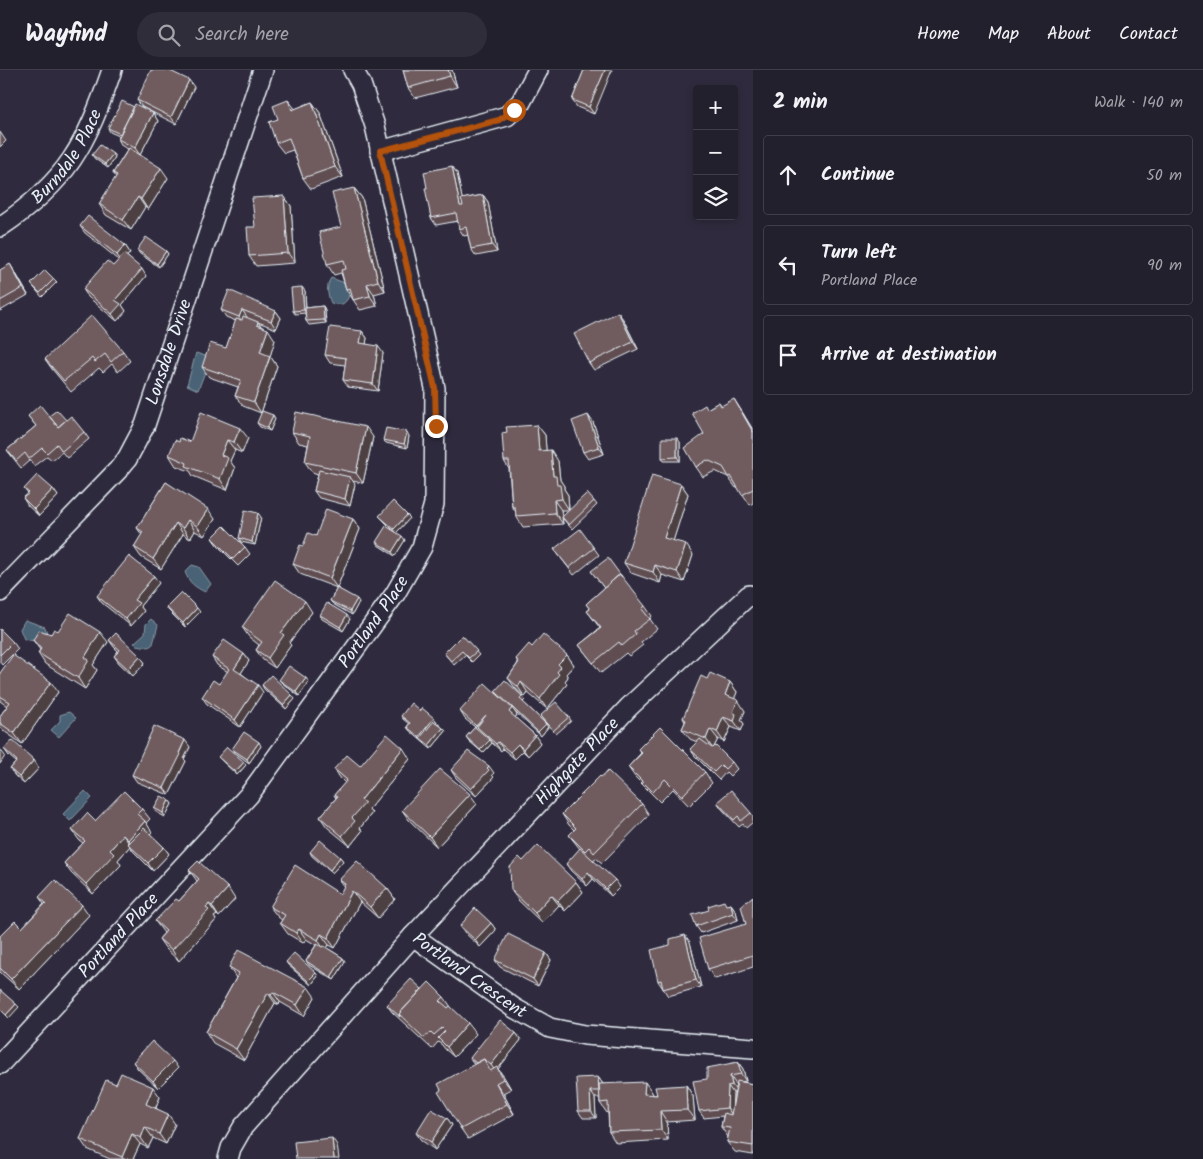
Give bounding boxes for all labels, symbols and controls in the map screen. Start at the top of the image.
search box [137,12,487,57]
text: Wayfind [25,15,107,54]
text: Search here [195,20,289,50]
text: Home [917,20,960,49]
text: Map [988,20,1019,49]
text: About [1047,20,1091,49]
text: Contact [1119,20,1178,49]
icon: search [155,21,183,49]
map controls [693,85,738,220]
button: + [693,85,738,130]
text: 2 min [773,86,828,119]
text: Walk · 140 m [1094,90,1183,115]
route start [503,99,526,122]
street label: Burndale Place [25,105,110,212]
button: − [693,130,738,175]
text: Continue [821,160,894,190]
icon: ahead [774,161,802,189]
text: 50 m [1146,163,1182,188]
button: layers [693,175,738,220]
text: Turn left [821,238,896,268]
icon: left [774,251,802,279]
text: 90 m [1147,253,1182,278]
text: Portland Place [821,268,917,293]
street label: Lonsdale Drive [138,296,200,409]
text: Arrive at destination [821,340,997,370]
icon: arrive [774,341,802,369]
route end [425,415,448,438]
street label: Portland Place [331,570,417,675]
street label: Highgate Place [528,711,627,813]
street label: Portland Place [71,886,166,985]
street label: Portland Crescent [406,925,533,1027]

